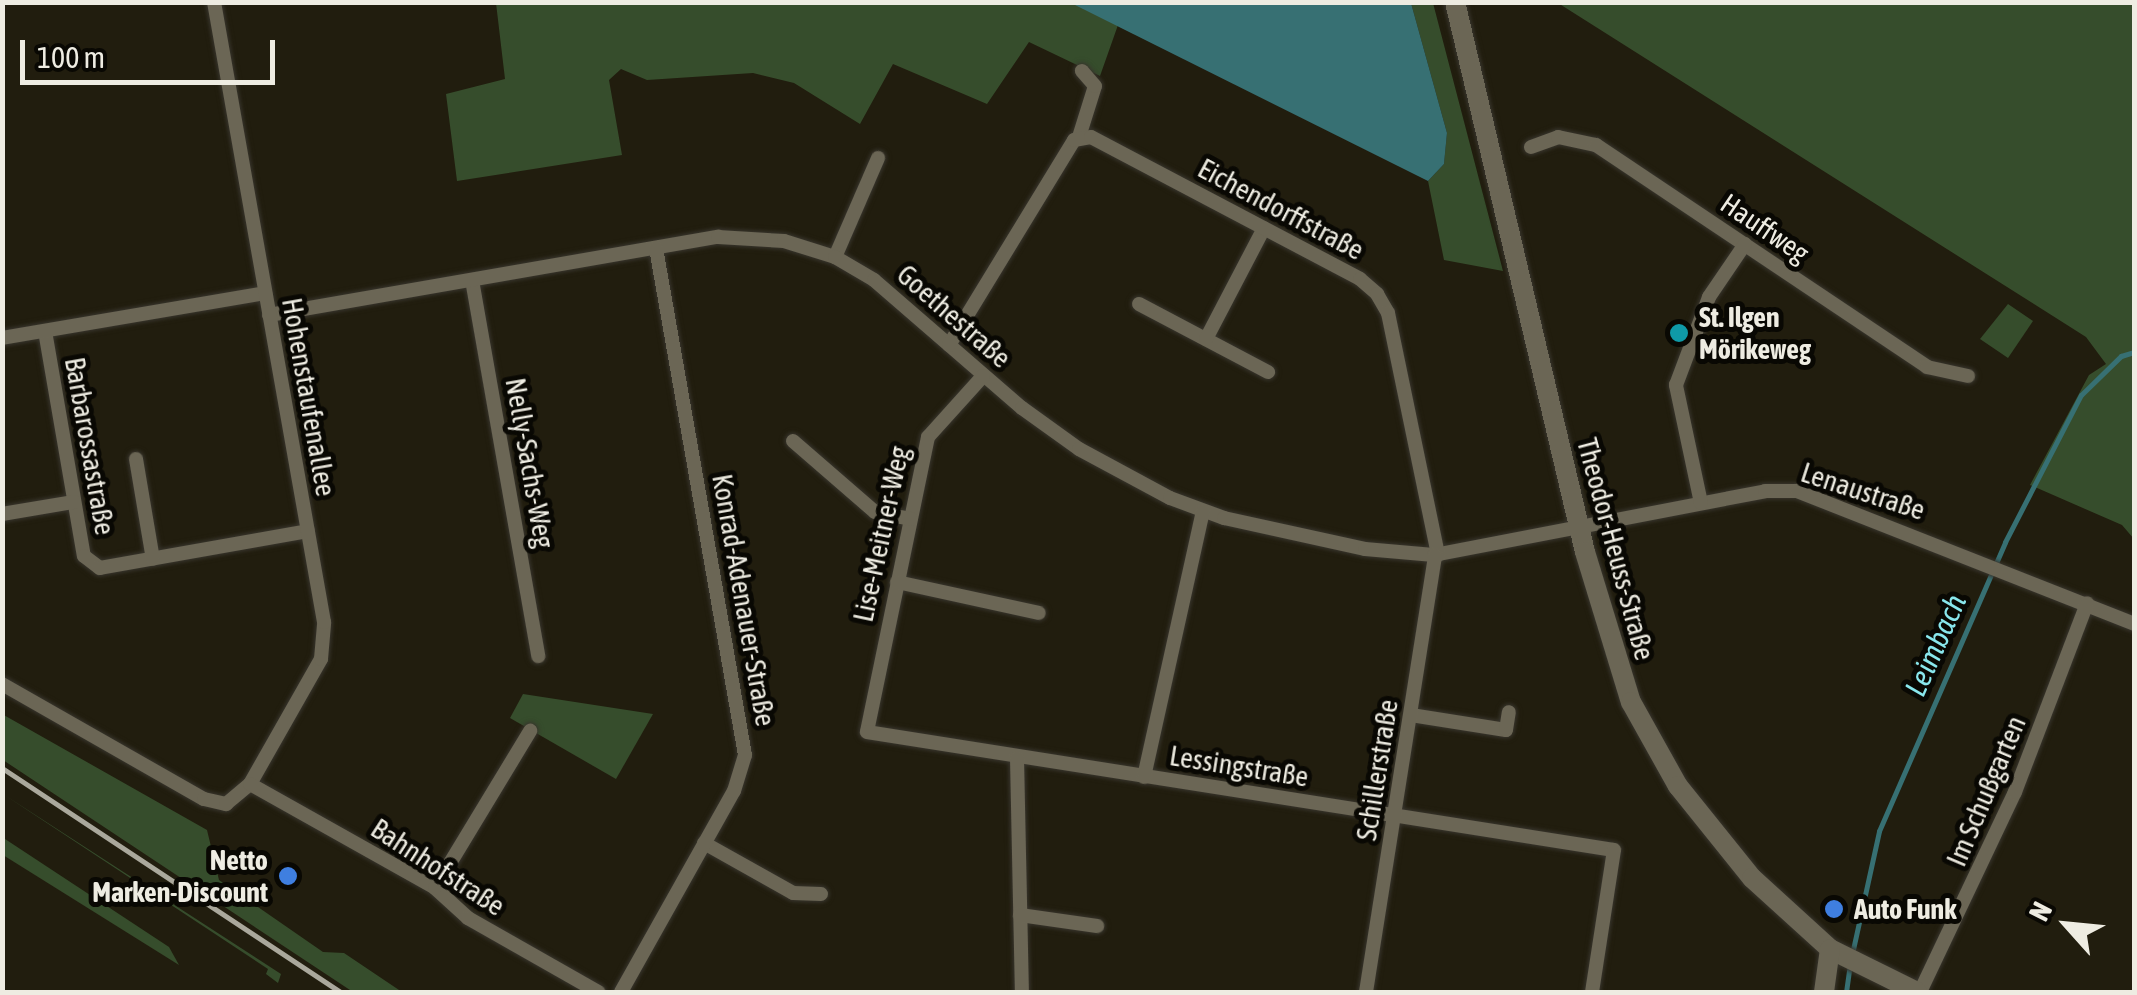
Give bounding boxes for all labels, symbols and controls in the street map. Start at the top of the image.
scale bar [25,20,280,82]
text: 100 m [37,40,105,74]
street label: Eichendorffstraße [1192,151,1370,267]
street label: Hauffweg [1714,186,1816,270]
street label: Goethestraße [890,258,1018,374]
street label: Hohenstaufenallee [275,295,343,499]
place label: St. Ilgen Mörikeweg [1699,300,1811,366]
marker: St. Ilgen Mörikeweg [1668,322,1690,344]
street label: Barbarossastraße [58,355,122,537]
street label: Nelly-Sachs-Weg [499,375,561,551]
street label: Theodor-Heuss-Straße [1570,434,1662,664]
street label: Lise-Meitner-Weg [846,443,916,625]
street label: Lenaustraße [1797,455,1929,527]
street label: Konrad-Adenauer-Straße [705,471,783,729]
water label: Leimbach [1897,589,1973,701]
street label: Schillerstraße [1349,697,1405,843]
street label: Im Schußgarten [1939,711,2033,871]
street label: Lessingstraße [1167,738,1311,794]
street label: Bahnhofstraße [365,811,511,923]
place label: Netto Marken-Discount [92,843,268,909]
marker: Netto Marken-Discount [277,865,299,887]
north arrow [2017,875,2117,975]
place label: Auto Funk [1854,892,1956,926]
text: N [2022,897,2058,926]
marker: Auto Funk [1823,898,1845,920]

